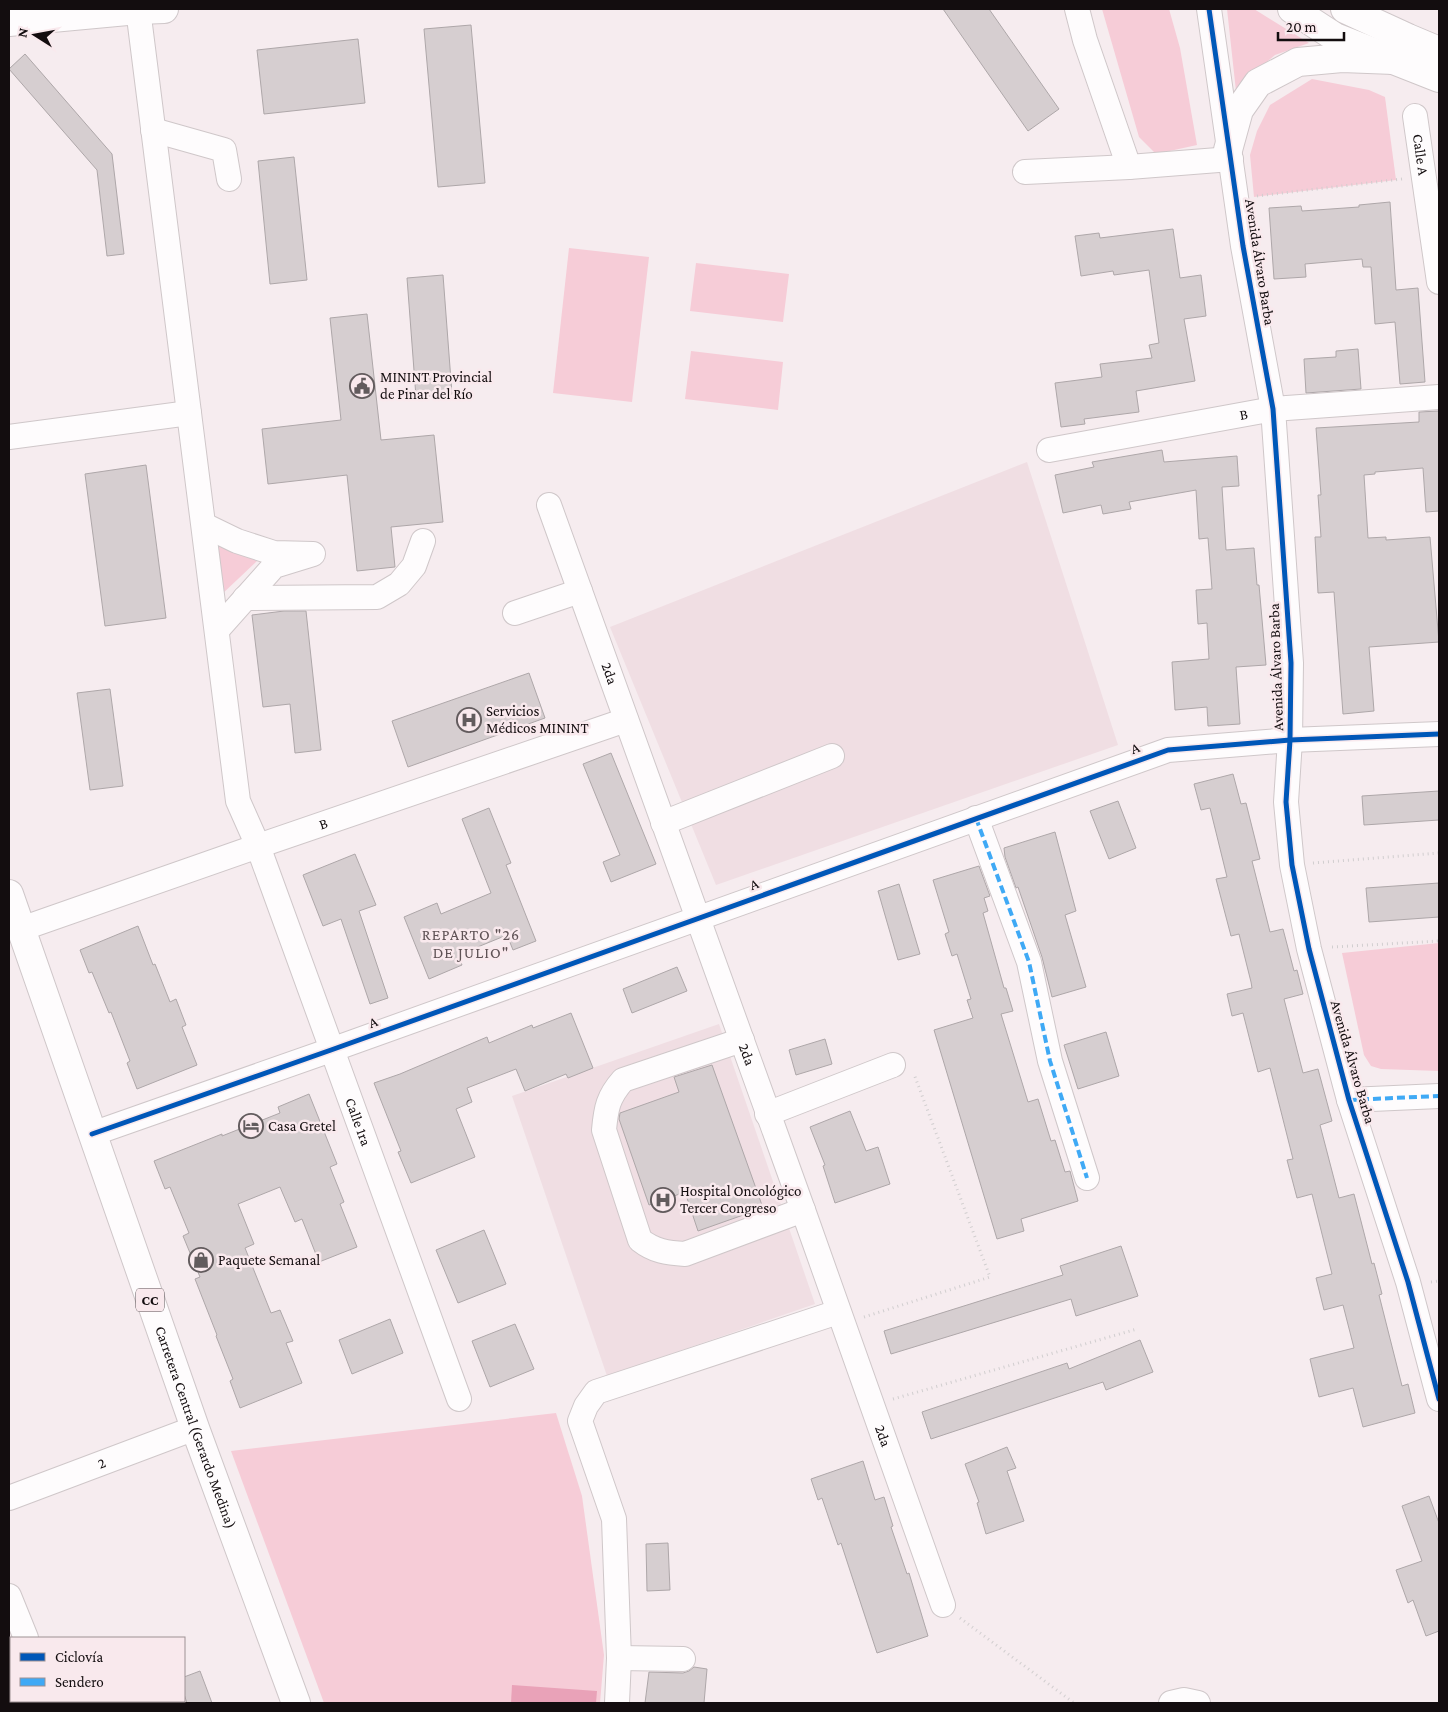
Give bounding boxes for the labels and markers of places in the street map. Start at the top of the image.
place label: MININT Provincial de Pinar del Río [380,369,492,402]
public building icon: MININT Provincial de Pinar del Río [349,373,375,399]
place label: Servicios Médicos MININT [486,703,589,736]
hospital icon: Servicios Médicos MININT [456,707,482,733]
hotel icon: Casa Gretel [238,1113,264,1139]
place label: Casa Gretel [268,1118,336,1134]
place label: Hospital Oncológico Tercer Congreso [680,1183,801,1217]
hospital icon: Hospital Oncológico Tercer Congreso [650,1187,676,1213]
shop icon: Paquete Semanal [188,1247,214,1273]
place label: Paquete Semanal [218,1252,320,1269]

